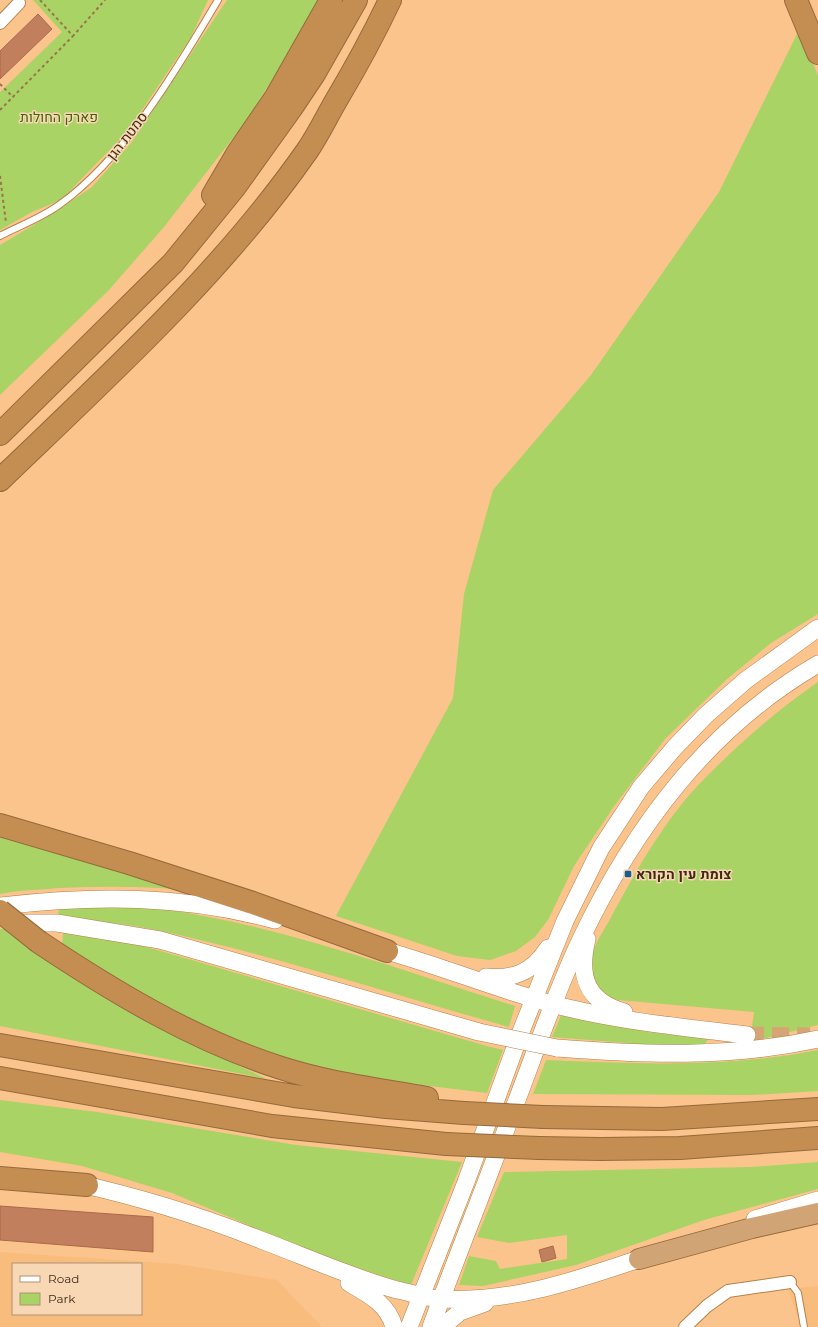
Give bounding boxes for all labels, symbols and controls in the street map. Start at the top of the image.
park label: פארק החולות [20,108,98,126]
street label: סמטת הגן [103,108,151,164]
place label: צומת עין הקורא [636,865,731,883]
marker: צומת עין הקורא [623,869,633,879]
legend [12,1263,142,1315]
text: Road [48,1271,79,1286]
text: Park [48,1291,76,1306]

